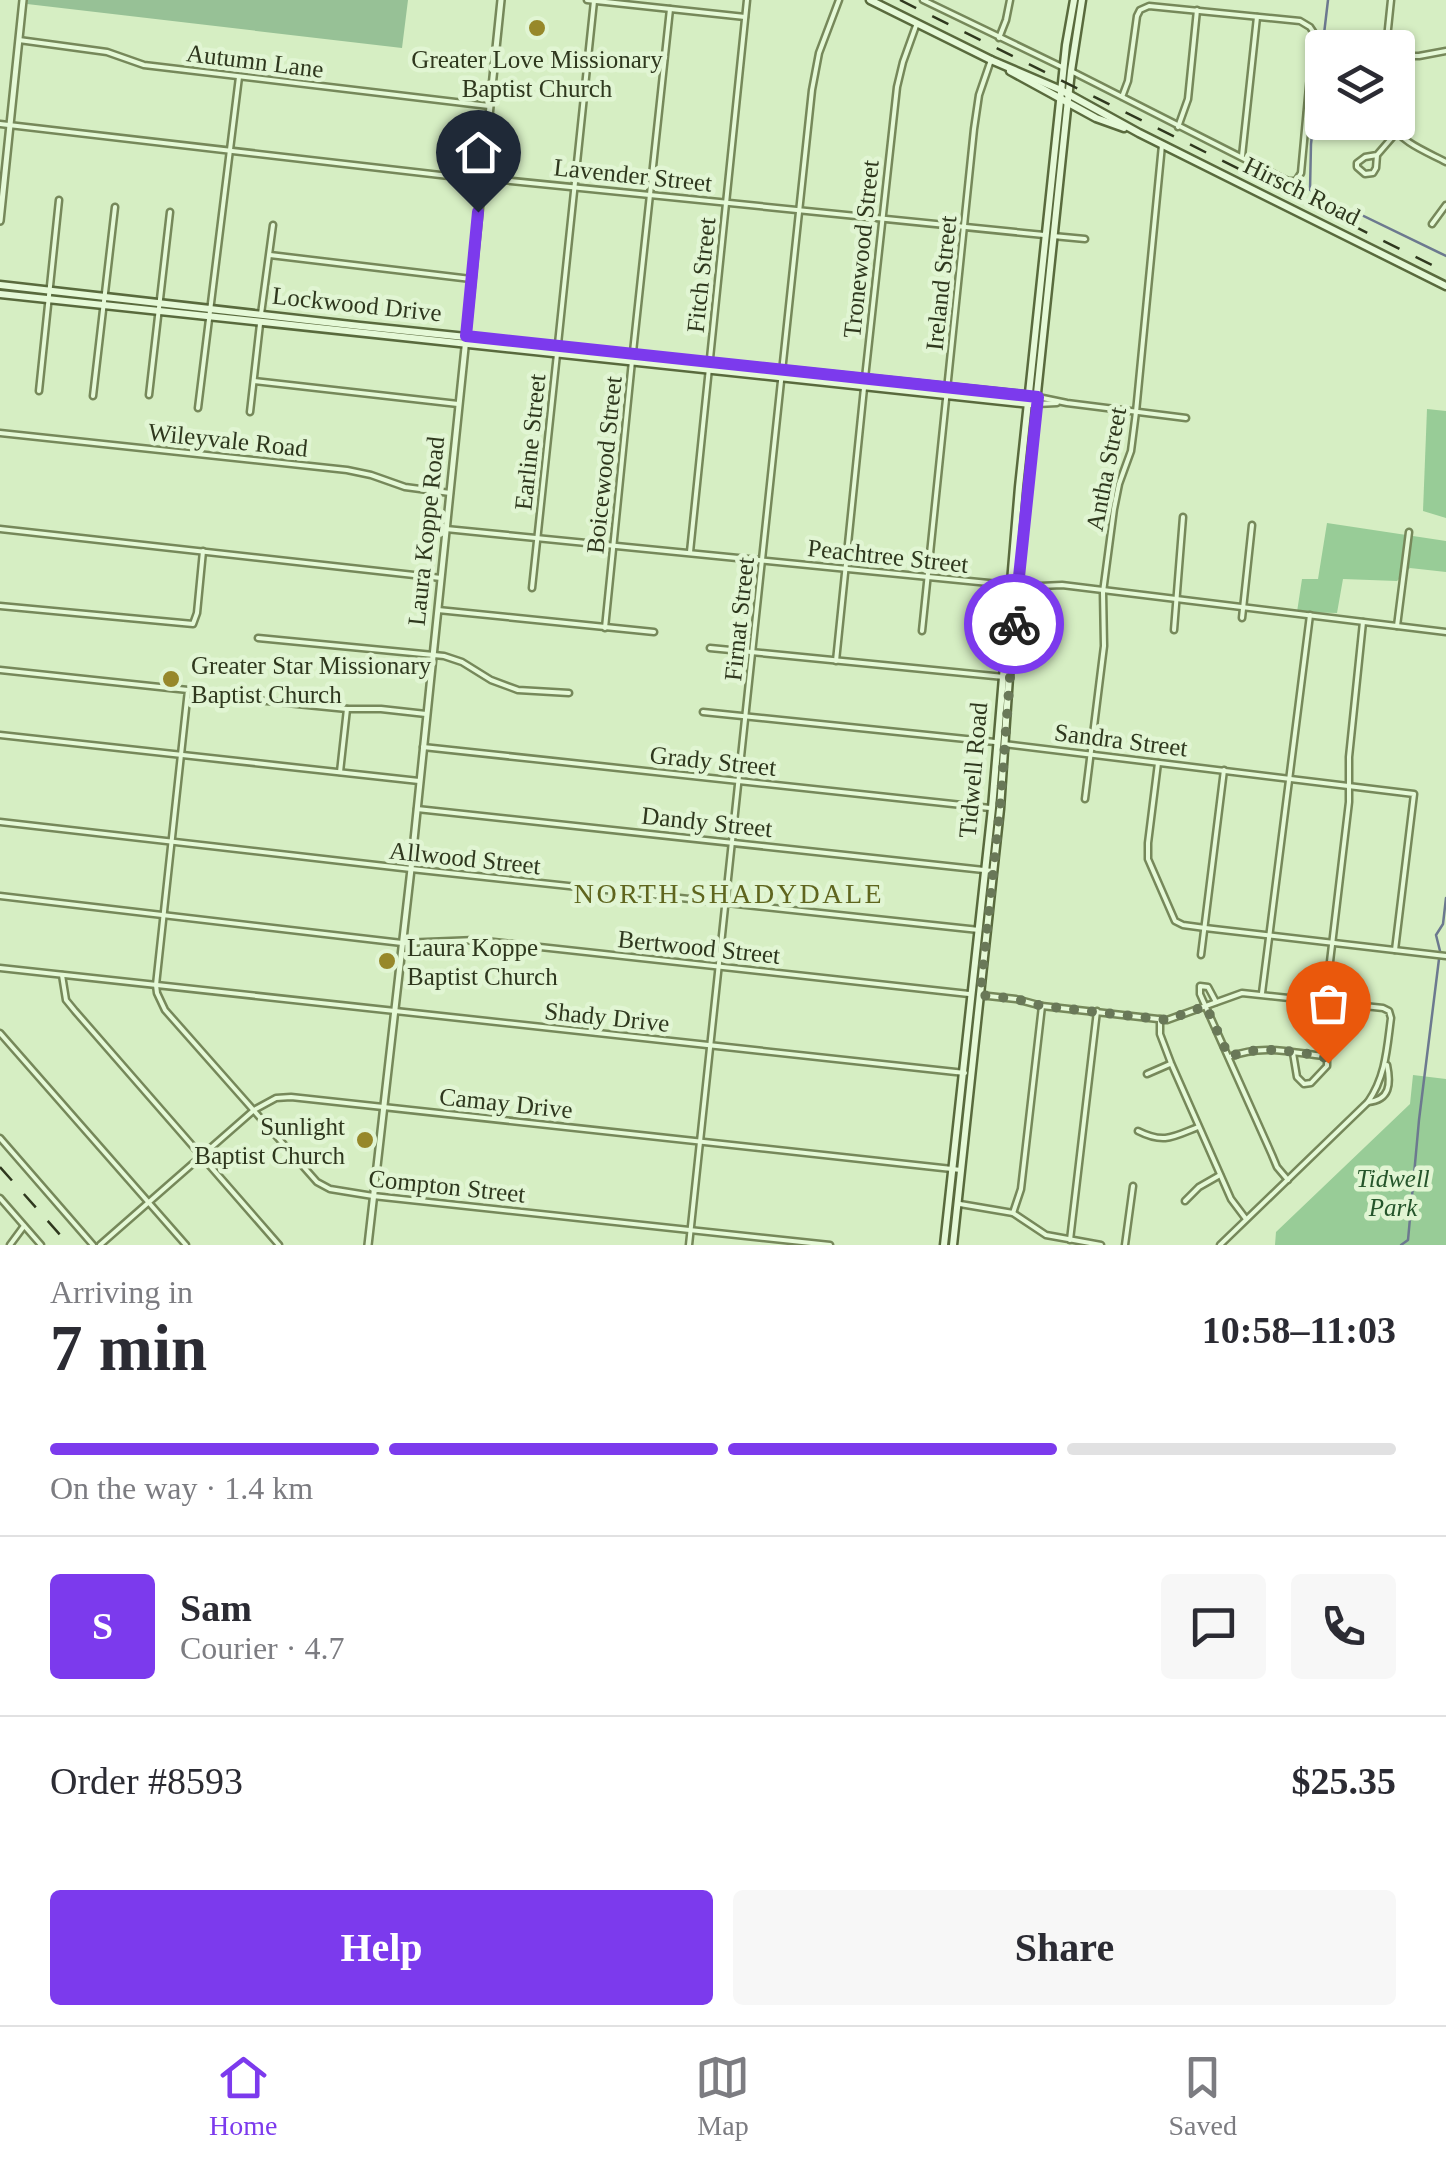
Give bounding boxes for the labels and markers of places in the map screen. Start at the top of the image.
marker: Greater Love Missionary Baptist Church [526,17,548,39]
place label: Greater Love Missionary Baptist Church [411,46,663,102]
pin [436,110,521,213]
place label: Greater Star Missionary Baptist Church [191,652,432,708]
marker: Greater Star Missionary Baptist Church [160,668,182,690]
place label: Laura Koppe Baptist Church [407,934,558,990]
marker: Laura Koppe Baptist Church [376,950,398,972]
pin [1286,961,1371,1064]
place label: Sunlight Baptist Church [194,1113,345,1169]
marker: Sunlight Baptist Church [354,1129,376,1151]

